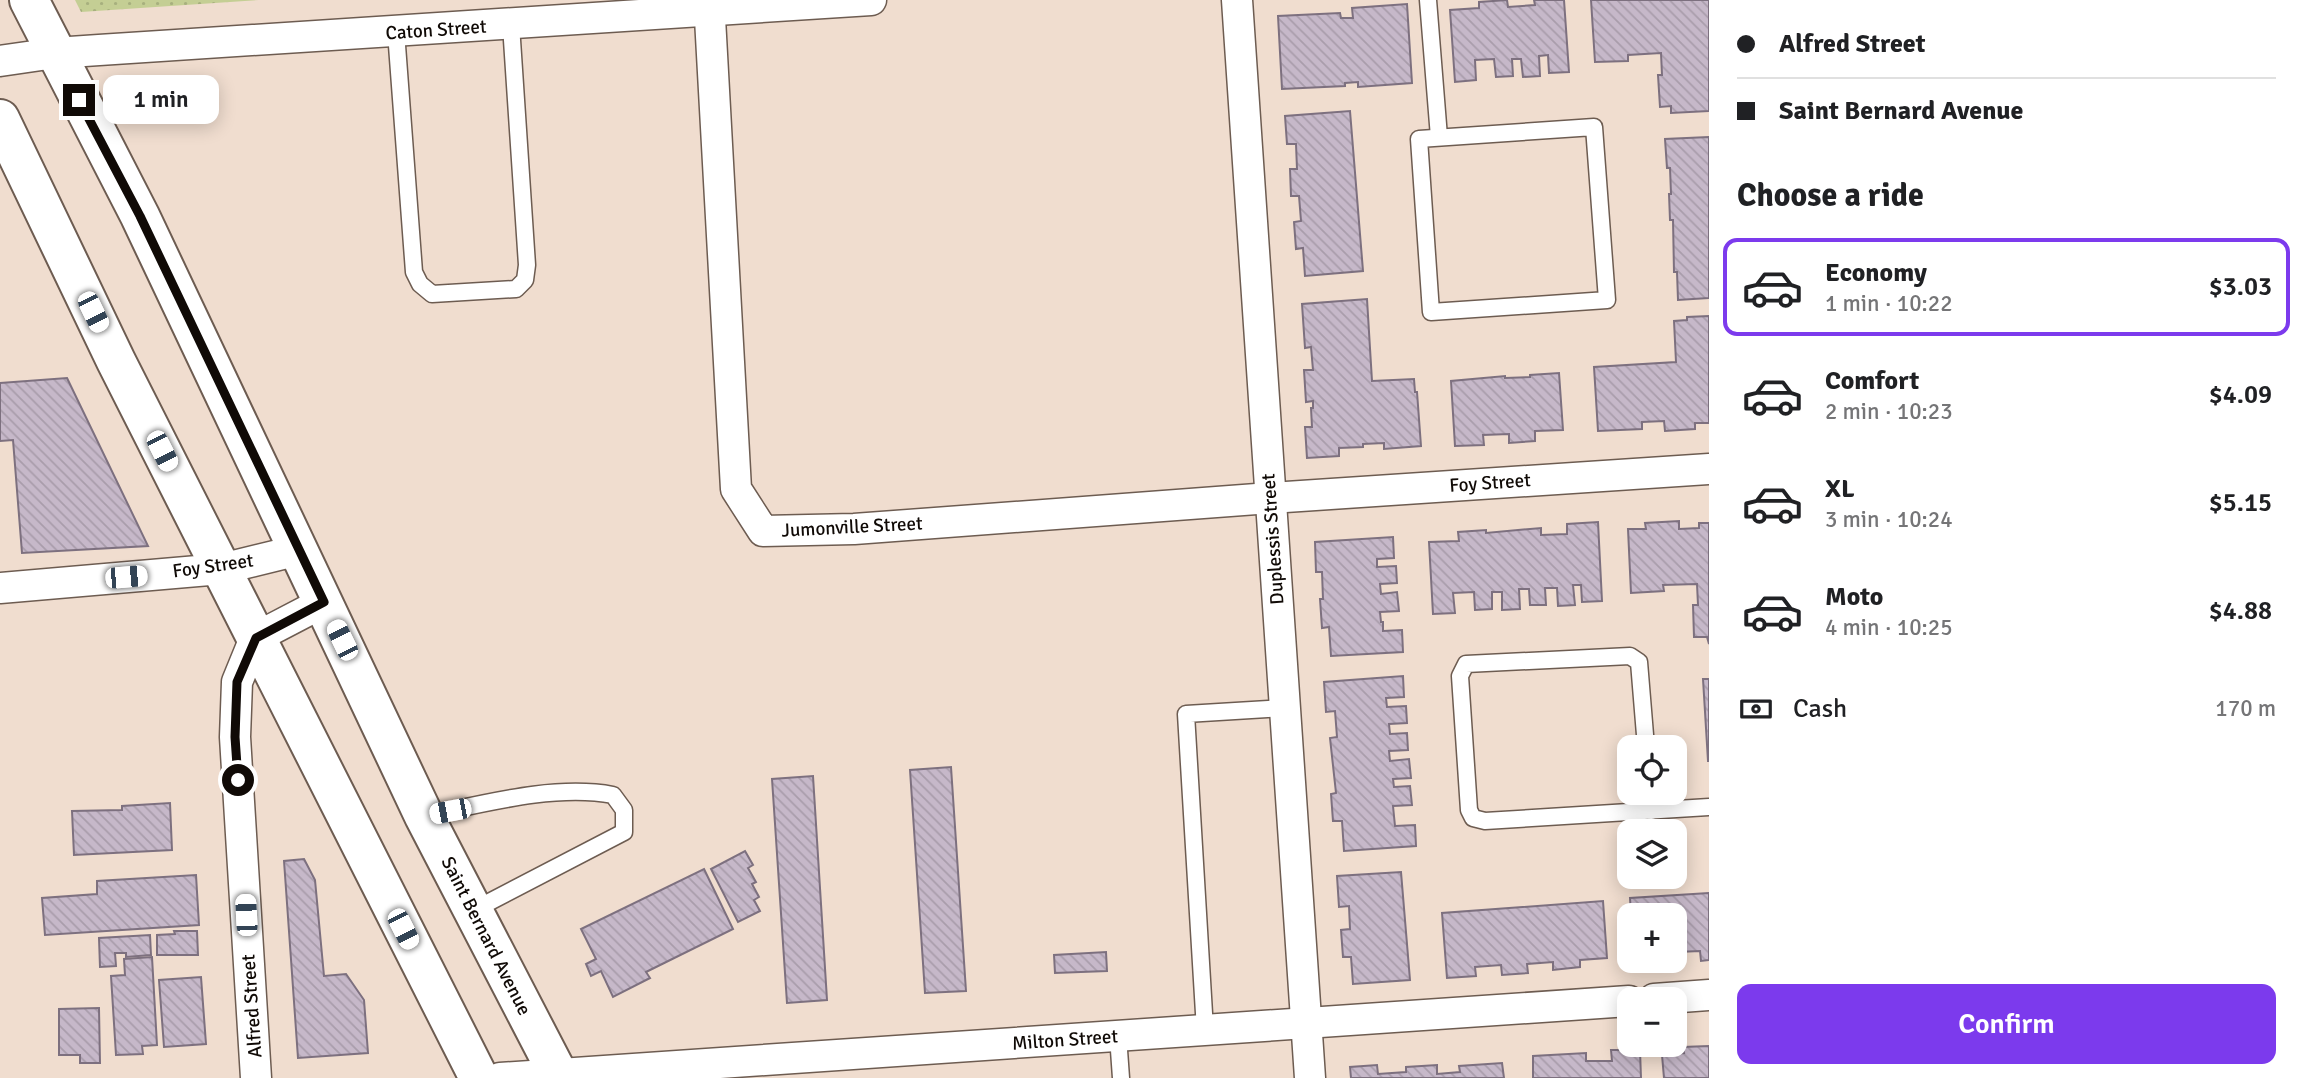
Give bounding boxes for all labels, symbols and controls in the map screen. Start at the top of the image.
street label: Caton Street [385,14,488,46]
text: Alfred Street [1779,28,1925,60]
callout: 1 min [104,76,219,124]
route end [63,84,95,116]
text: 1 min [133,85,189,114]
text: Saint Bernard Avenue [1779,95,2023,127]
text: Choose a ride [1737,176,1924,215]
icon: car [1741,256,1804,319]
text: Economy [1825,257,1927,289]
text: $3.03 [2209,271,2272,303]
car [75,289,112,335]
text: 1 min · 10:22 [1825,289,1953,318]
icon: car [1741,364,1804,427]
text: Comfort [1825,365,1919,397]
text: $4.09 [2209,379,2272,411]
text: 2 min · 10:23 [1825,397,1953,426]
car [144,428,181,474]
street label: Foy Street [1448,468,1532,498]
street label: Duplessis Street [1256,472,1290,605]
icon: car [1741,472,1804,535]
text: XL [1825,473,1855,505]
text: $5.15 [2209,487,2272,519]
text: 3 min · 10:24 [1825,505,1953,534]
street label: Jumonville Street [781,511,924,543]
street label: Foy Street [171,548,255,584]
car [105,565,148,589]
icon: car [1741,580,1804,643]
text: Moto [1825,581,1883,613]
text: $4.88 [2209,595,2272,627]
text: 4 min · 10:25 [1825,613,1953,642]
car [324,617,361,663]
icon: cash [1737,690,1775,728]
text: Cash [1793,693,1847,725]
text: 170 m [2215,694,2276,723]
map controls [1617,735,1687,1057]
button: locate [1617,735,1687,805]
route start [222,764,254,796]
car [428,797,473,825]
button: layers [1617,819,1687,889]
street label: Saint Bernard Avenue [436,853,536,1019]
car [235,893,258,937]
button: + [1617,903,1687,973]
car [385,906,422,952]
street label: Alfred Street [236,953,268,1058]
button: Confirm [1737,984,2276,1064]
button: − [1617,987,1687,1057]
street label: Milton Street [1011,1024,1119,1056]

